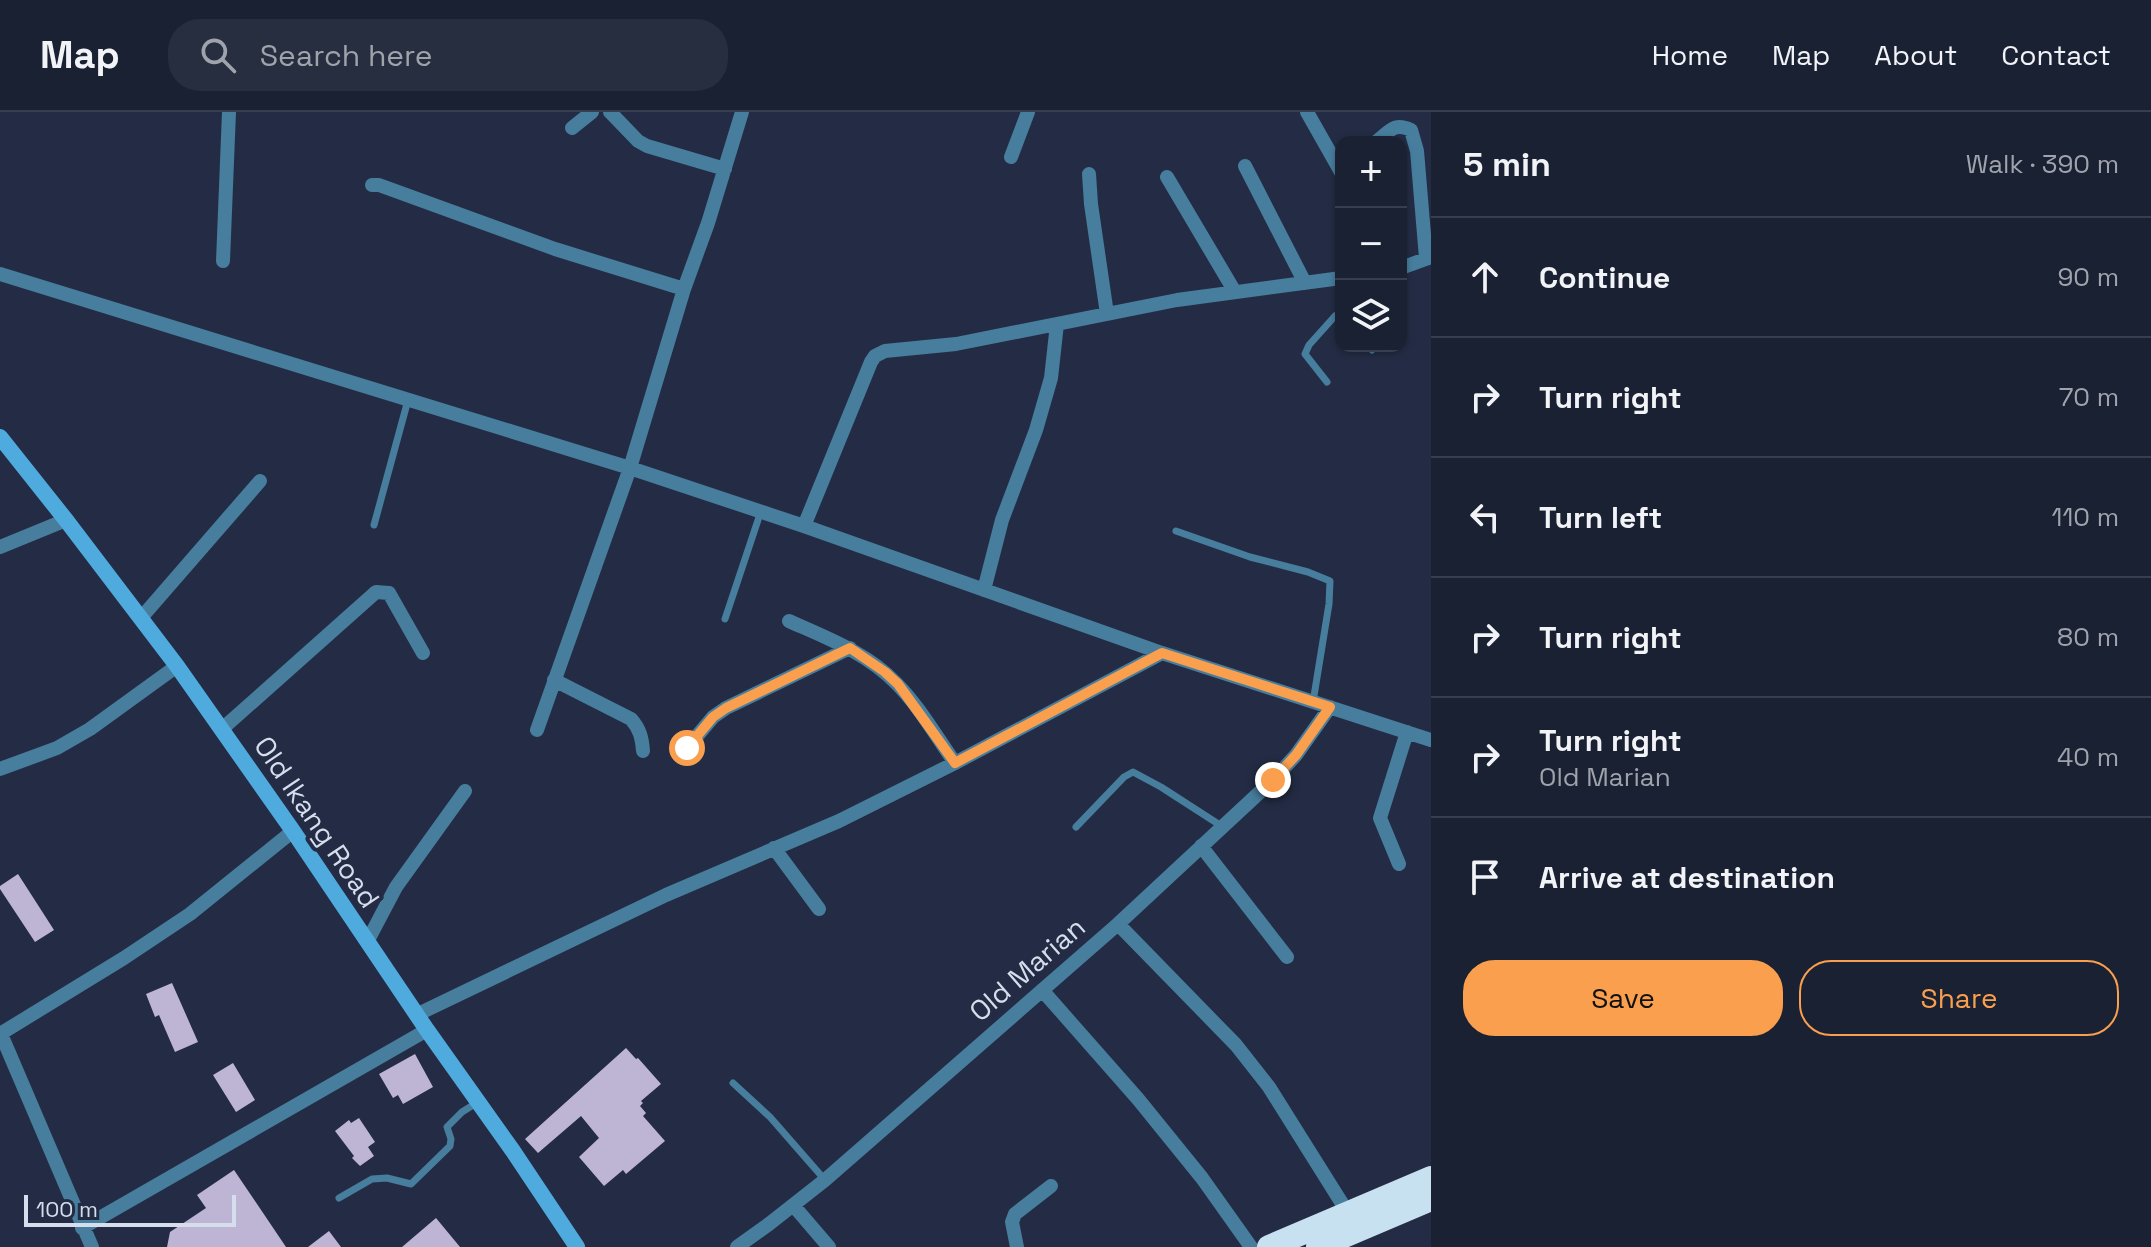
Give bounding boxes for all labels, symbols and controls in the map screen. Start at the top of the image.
search box [168,19,728,91]
text: Map [40,31,120,79]
icon: search [196,33,240,77]
text: Search here [260,36,433,75]
text: Home [1652,37,1728,73]
text: Map [1772,37,1830,73]
text: About [1874,37,1957,73]
text: Contact [2001,37,2111,73]
map controls [1335,136,1407,352]
button: + [1335,136,1407,208]
text: 5 min [1463,143,1551,186]
text: Walk · 390 m [1966,147,2119,181]
button: − [1335,208,1407,280]
icon: ahead [1463,255,1507,299]
text: Continue [1539,258,1670,297]
text: 90 m [2057,260,2119,294]
button: layers [1335,280,1407,352]
icon: right [1463,375,1507,419]
text: Turn right [1539,378,1682,417]
text: 70 m [2059,380,2119,414]
icon: left [1463,495,1507,539]
text: Turn left [1539,498,1662,537]
text: 110 m [2052,500,2119,534]
icon: right [1463,615,1507,659]
text: Turn right [1539,618,1682,657]
text: 80 m [2057,620,2119,654]
text: Turn right [1539,721,1682,760]
street label: Old Ikang Road [246,729,388,915]
route start [669,730,705,766]
icon: right [1463,735,1507,779]
text: 40 m [2057,740,2119,774]
text: Old Marian [1539,760,1671,794]
route end [1255,762,1291,798]
icon: arrive [1463,855,1507,899]
text: Arrive at destination [1539,858,1835,897]
street label: Old Marian [962,909,1092,1029]
button: Save [1463,960,1783,1036]
button: Share [1799,960,2119,1036]
scale bar [24,1191,236,1227]
text: 100 m [36,1195,98,1223]

